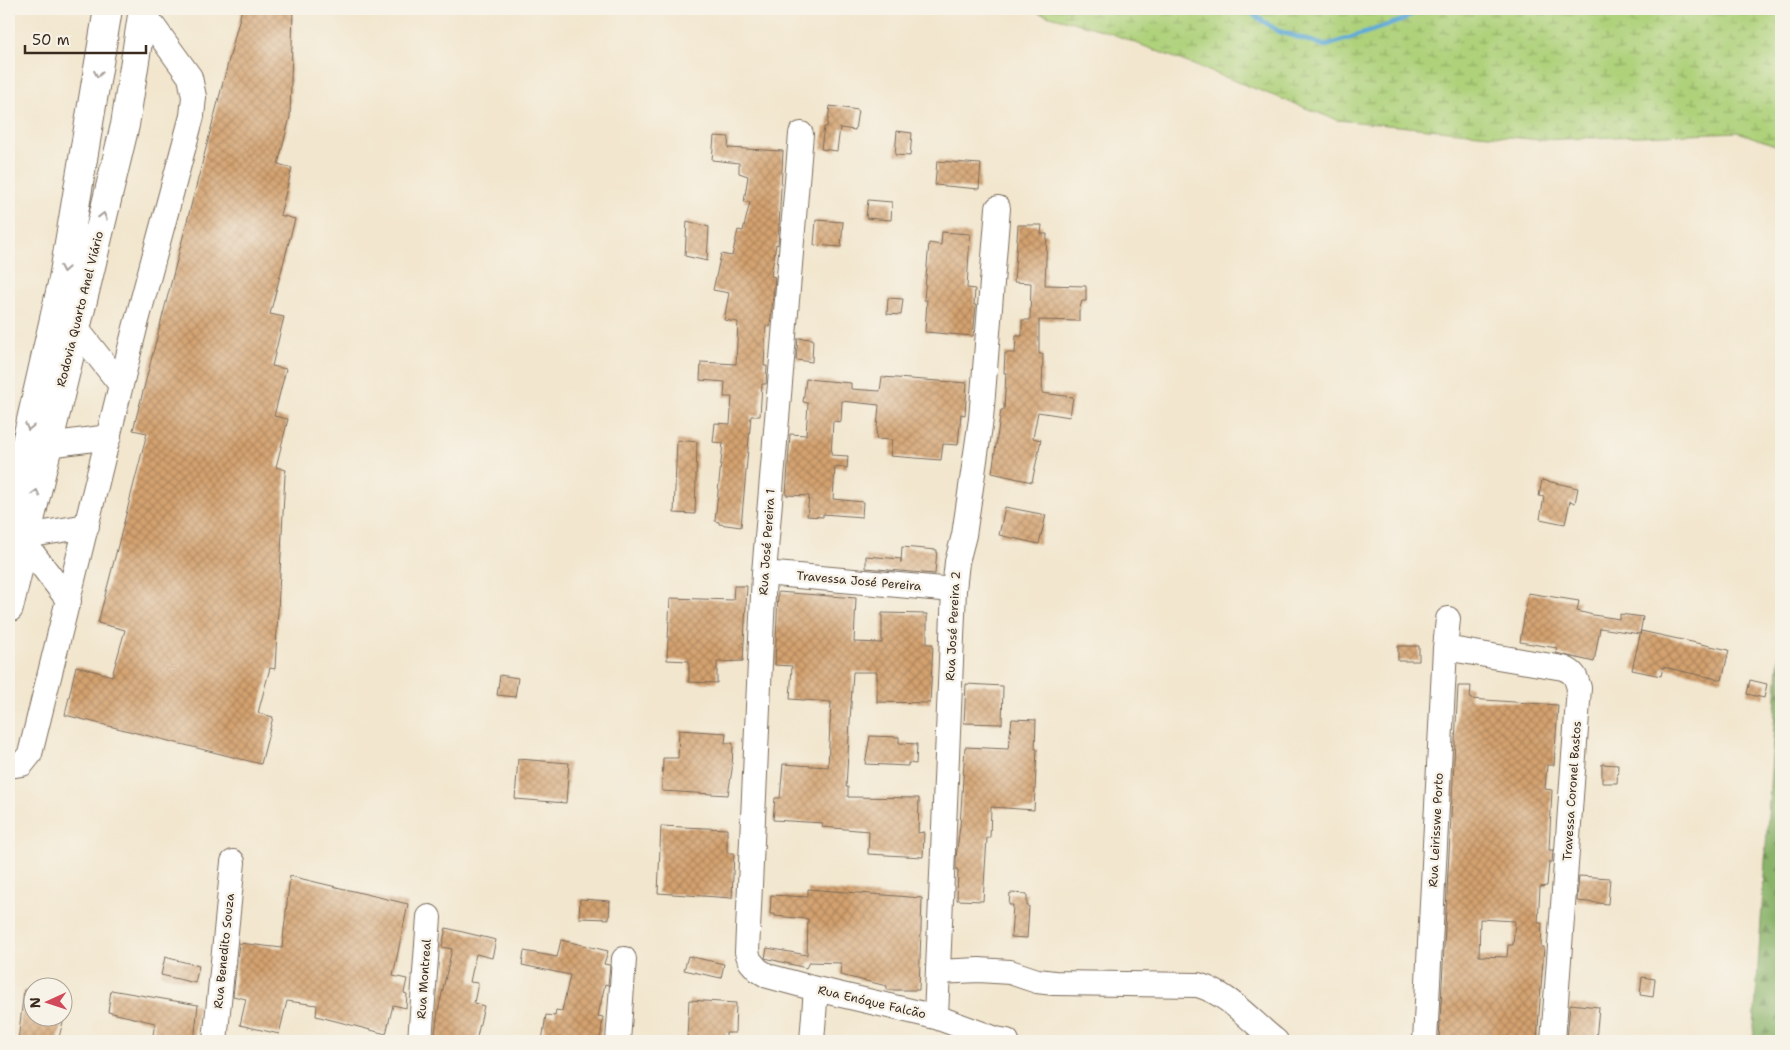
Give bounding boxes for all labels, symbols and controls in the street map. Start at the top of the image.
scale bar [25,22,146,54]
text: 50 m [32,30,70,50]
one-way arrow [93,71,104,79]
one-way arrow [97,211,108,220]
street label: Rodovia Quarto Anel Viário [53,229,107,389]
one-way arrow [60,264,70,273]
one-way arrow [24,423,35,432]
one-way arrow [30,488,41,497]
street label: Rua José Pereira 1 [755,488,779,596]
street label: Travessa José Pereira [796,568,923,594]
street label: Rua José Pereira 2 [942,571,964,681]
street label: Travessa Coronel Bastos [1559,720,1585,862]
street label: Rua Leirisswe Porto [1425,772,1447,888]
street label: Rua Benedito Souza [210,892,238,1009]
street label: Rua Montreal [413,938,435,1020]
north arrow [22,978,72,1028]
street label: Rua Enóque Falcão [816,982,928,1022]
text: N [26,997,44,1009]

